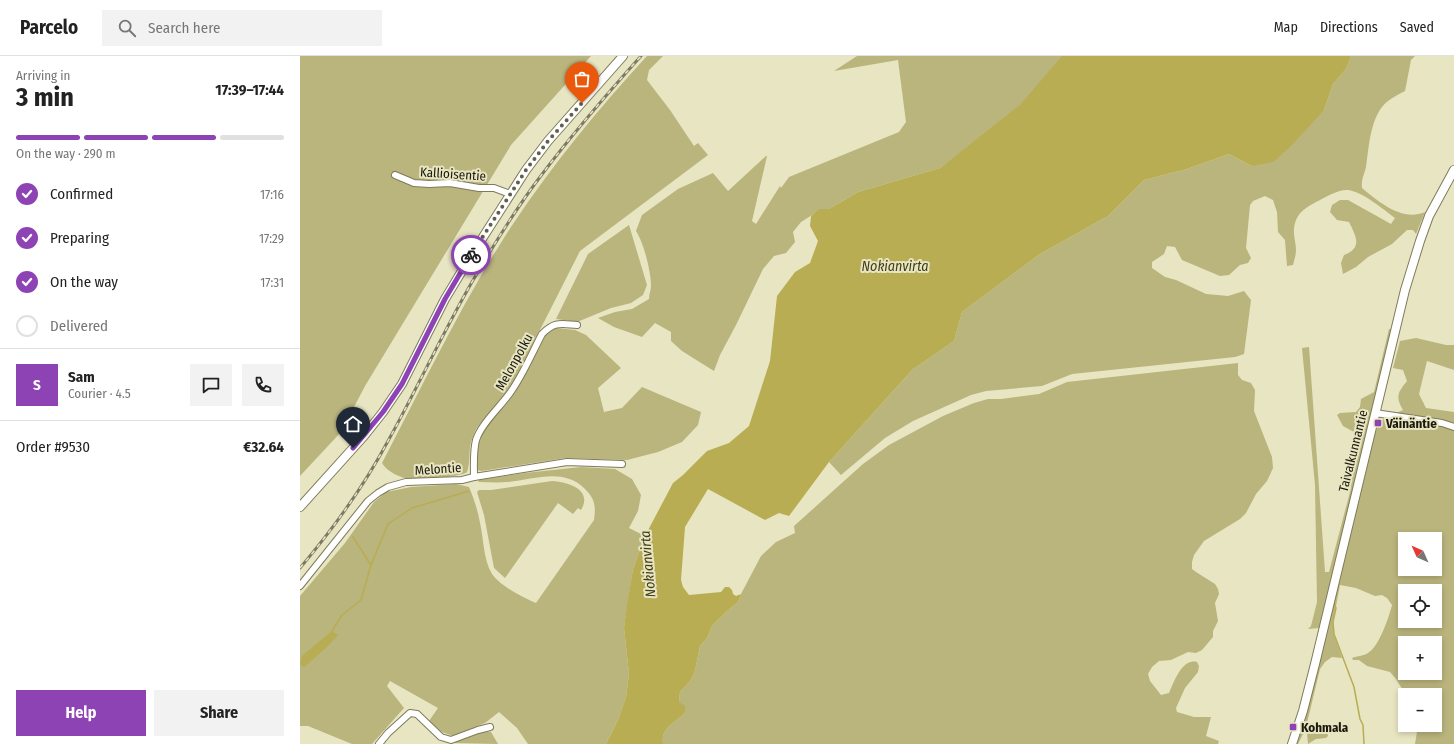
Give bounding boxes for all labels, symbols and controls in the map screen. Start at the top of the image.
search box [102,10,382,46]
text: Parcelo [20,16,78,39]
icon: search [116,17,138,39]
text: Search here [148,19,220,37]
text: Map [1274,19,1298,36]
text: Directions [1320,19,1378,36]
text: Saved [1400,19,1434,36]
pin [565,62,599,103]
text: Arriving in [16,68,70,83]
icon: bag [571,68,593,90]
text: 17:39–17:44 [215,81,284,99]
text: 3 min [16,82,74,113]
text: On the way · 290 m [16,146,116,161]
street label: Kallioisentie [420,164,486,184]
icon: check [16,183,38,205]
text: Confirmed [50,185,113,203]
text: 17:16 [260,187,284,202]
icon: check [16,227,38,249]
text: Preparing [50,229,109,247]
text: 17:29 [259,231,284,246]
courier [451,235,491,275]
icon: bike [460,244,482,266]
water label: Nokianvirta [862,258,928,275]
icon: check [16,271,38,293]
text: On the way [50,273,118,291]
text: 17:31 [260,275,284,290]
text: Delivered [50,317,108,335]
street label: Melonpolku [492,331,536,393]
button: chat [190,364,232,406]
button: phone [242,364,284,406]
text: Sam [68,368,95,386]
text: S [33,376,41,394]
text: Courier · 4.5 [68,386,131,401]
pin [336,407,370,448]
street label: Taivalkunnantie [1336,408,1370,494]
icon: home [342,413,364,435]
place label: Väinäntie [1385,416,1437,431]
marker: Väinäntie [1373,418,1383,428]
text: Order #9530 [16,438,90,456]
text: €32.64 [243,438,284,456]
street label: Melontie [414,460,462,478]
water label: Nokianvirta [637,530,659,598]
north arrow [1398,532,1442,576]
map controls [1398,532,1442,732]
button: locate [1398,584,1442,628]
button: + [1398,636,1442,680]
button: − [1398,688,1442,732]
button: Help [16,690,146,736]
button: Share [154,690,284,736]
place label: Kohmala [1301,720,1349,735]
marker: Kohmala [1288,722,1298,732]

